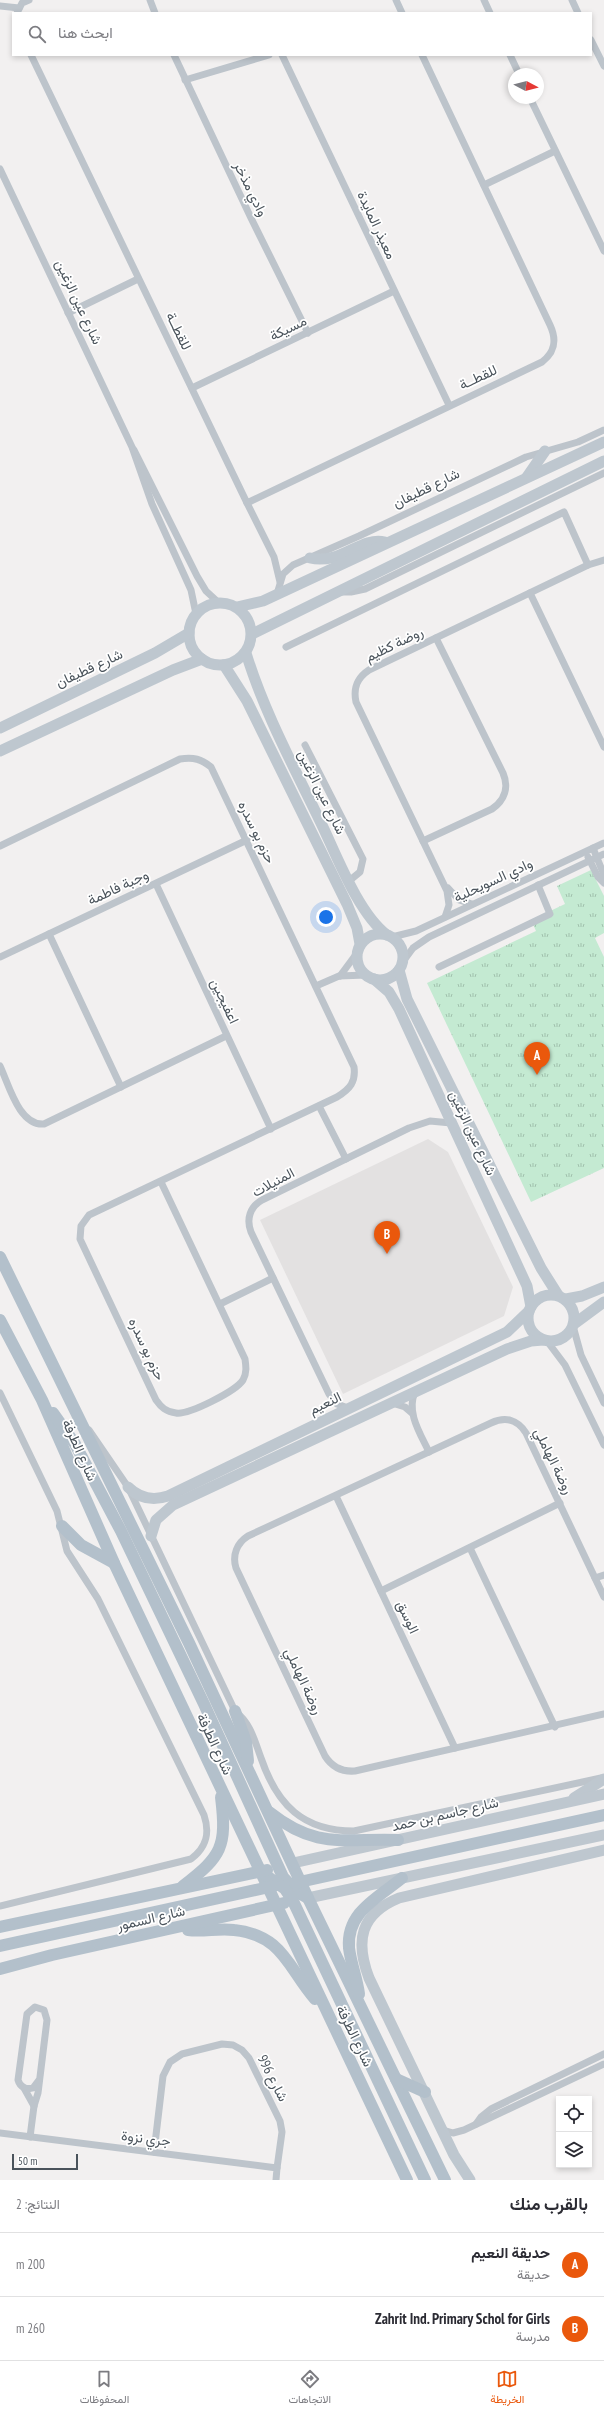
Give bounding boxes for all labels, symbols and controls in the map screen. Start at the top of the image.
search box [12,12,592,56]
icon: search [26,23,48,45]
text: ابحث هنا [58,23,113,42]
north arrow [508,68,544,104]
street label: وادي مذخر [227,158,272,221]
street label: معيذر المايدة [353,188,401,262]
street label: شارع عين الزغين [50,257,107,348]
street label: للقطــة [162,309,196,353]
street label: مسيكة [267,311,309,345]
street label: للقطــة [456,360,500,394]
street label: شارع قطيفان [390,464,463,514]
street label: روضة كظيم [362,622,426,666]
street label: شارع قطيفان [52,645,126,693]
street label: شارع عين الزغين [292,747,350,838]
street label: حزم بو سدره [234,798,280,866]
street label: وادي السويحلية [451,854,537,909]
street label: وجبة فاطمة [85,865,151,909]
your location [316,907,336,927]
street label: اعفيجين [207,976,243,1026]
pin: A [524,1042,550,1075]
street label: شارع عين الزغين [444,1088,501,1179]
street label: المنيلات [249,1163,297,1201]
pin: B [374,1221,400,1254]
street label: حزم بو سدره [125,1315,169,1383]
street label: النعيم [306,1387,344,1419]
street label: شارع الطرفة [57,1416,102,1485]
street label: روضة الهاملي [528,1425,578,1499]
street label: الوسق [393,1598,423,1636]
street label: روضة الهاملي [278,1645,327,1719]
street label: شارع الطرفة [191,1710,237,1779]
street label: شارع جاسم بن حمد [390,1793,501,1837]
street label: شارع السمور [114,1901,187,1937]
street label: شارع الطرفة [331,2002,378,2070]
street label: شارع 996 [252,2052,292,2105]
map controls [556,2096,592,2168]
button: locate [556,2096,592,2132]
street label: جري نزوة [120,2126,172,2153]
button: layers [556,2132,592,2168]
scale bar [12,2152,78,2171]
text: 50 m [18,2154,37,2168]
text: بالقرب منك [510,2193,588,2215]
text: النتائج: 2 [16,2196,60,2213]
text: حديقة النعيم [471,2243,550,2262]
text: 200 m [16,2256,45,2273]
text: A [572,2256,578,2273]
text: حديقة [517,2266,550,2283]
text: Zahrit Ind. Primary Schol for Girls [375,2309,550,2328]
text: 260 m [16,2320,45,2337]
text: B [572,2320,578,2337]
text: مدرسة [516,2328,550,2345]
tab: المحفوظات [80,2368,129,2409]
tab: الاتجاهات [288,2368,331,2409]
tab: الخريطة [490,2368,524,2409]

